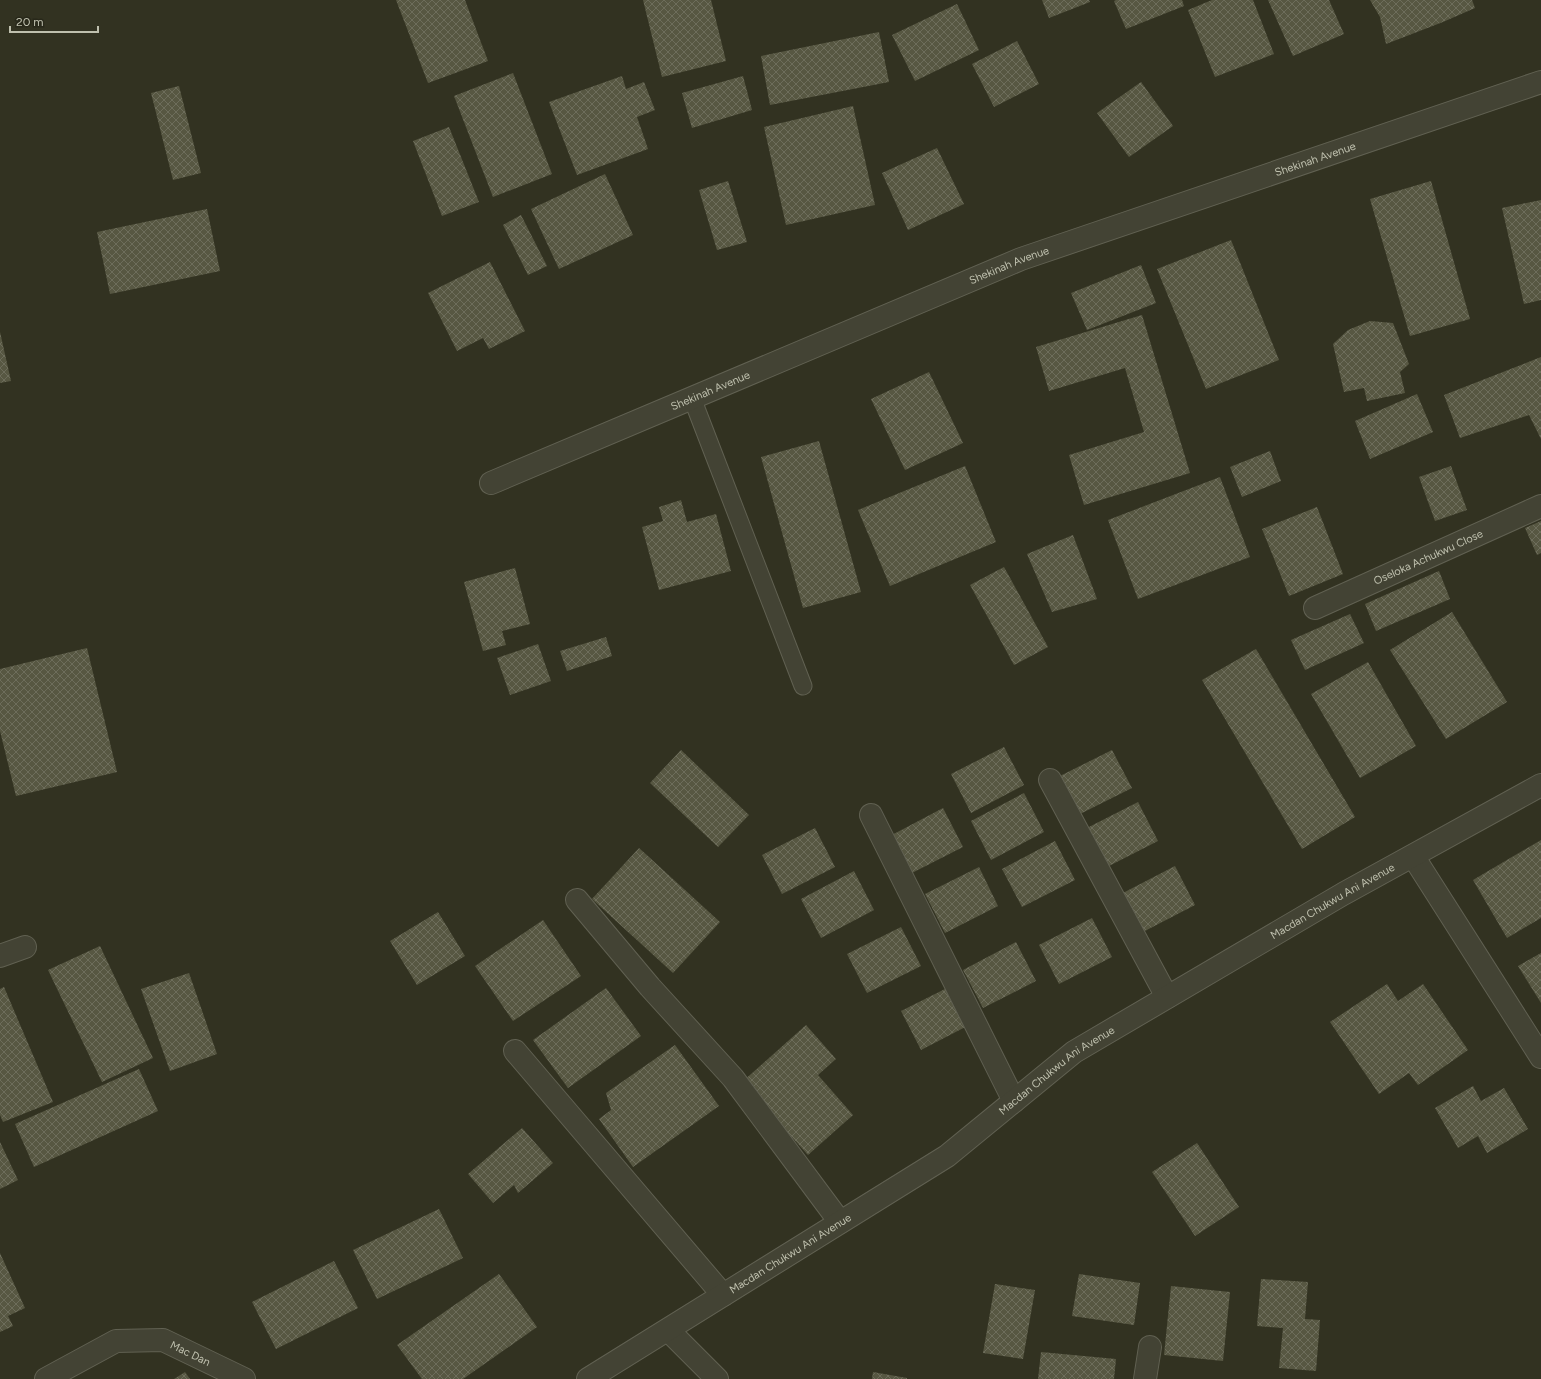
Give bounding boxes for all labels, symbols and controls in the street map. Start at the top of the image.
scale bar [10,8,98,34]
text: 20 m [16,15,44,29]
street label: Shekinah Avenue [1273,140,1357,179]
street label: Shekinah Avenue [967,244,1051,287]
street label: Shekinah Avenue [669,368,752,413]
street label: Oseloka Achukwu Close [1372,527,1485,588]
street label: Macdan Chukwu Ani Avenue [1268,861,1397,942]
street label: Macdan Chukwu Ani Avenue [996,1024,1117,1118]
street label: Macdan Chukwu Ani Avenue [727,1211,854,1297]
street label: Mac Dan [168,1338,212,1369]

